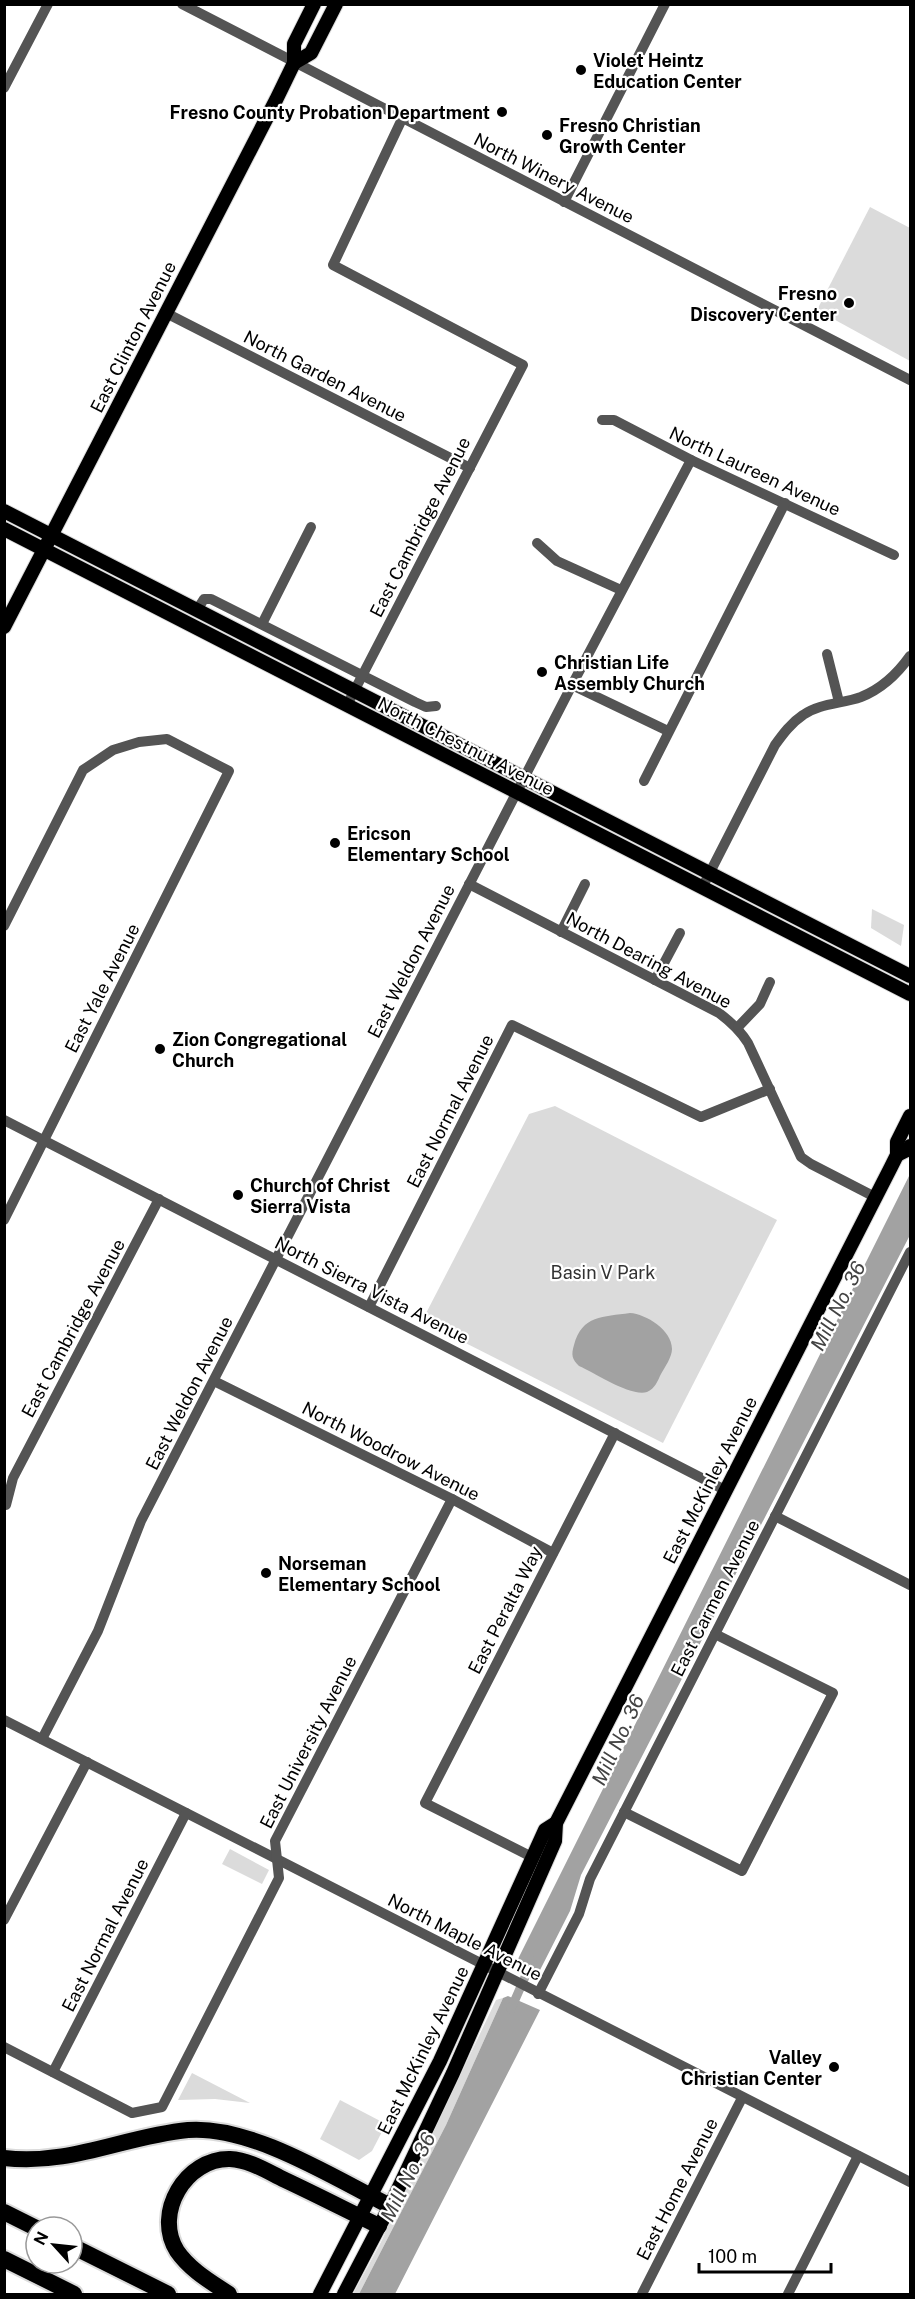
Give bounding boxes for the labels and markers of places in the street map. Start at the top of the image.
place label: Violet Heintz Education Center [593,50,742,92]
marker: Violet Heintz Education Center [574,63,588,77]
place label: Fresno County Probation Department [170,102,490,123]
marker: Fresno County Probation Department [495,105,509,119]
place label: Fresno Christian Growth Center [559,115,701,157]
marker: Fresno Christian Growth Center [540,128,554,142]
place label: Fresno Discovery Center [690,283,838,325]
marker: Fresno Discovery Center [842,296,856,310]
place label: Christian Life Assembly Church [554,652,705,694]
marker: Christian Life Assembly Church [535,665,549,679]
place label: Ericson Elementary School [347,823,510,865]
marker: Ericson Elementary School [328,836,342,850]
place label: Zion Congregational Church [172,1029,347,1071]
marker: Zion Congregational Church [153,1042,167,1056]
place label: Church of Christ Sierra Vista [250,1175,390,1217]
marker: Church of Christ Sierra Vista [231,1188,245,1202]
place label: Norseman Elementary School [278,1553,441,1595]
marker: Norseman Elementary School [259,1566,273,1580]
place label: Valley Christian Center [681,2047,823,2089]
marker: Valley Christian Center [827,2060,841,2074]

